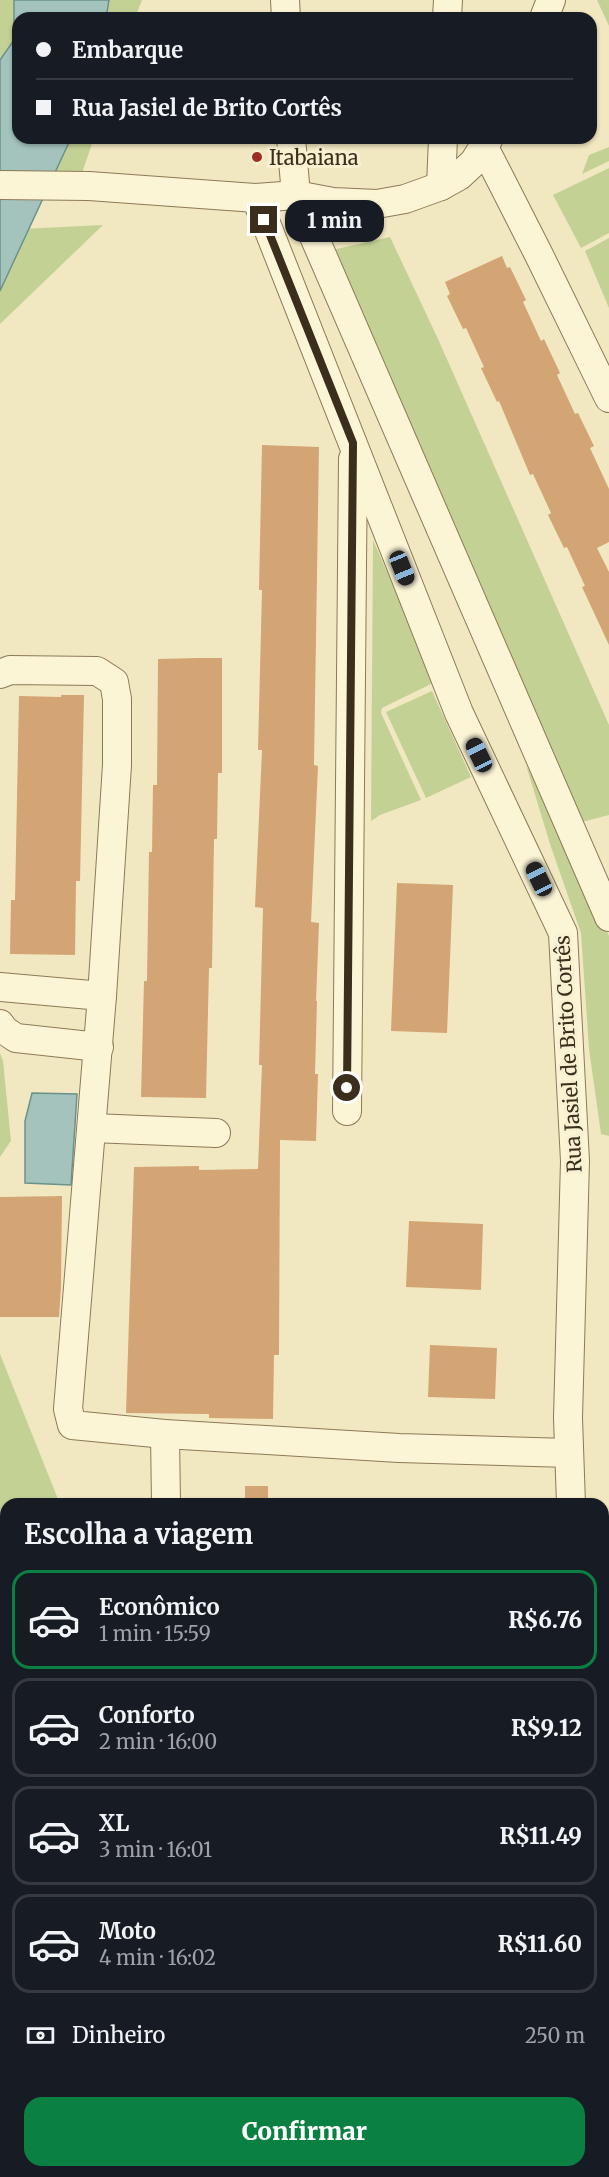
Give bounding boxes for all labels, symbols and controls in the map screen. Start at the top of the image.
text: Embarque [72,36,183,64]
text: Rua Jasiel de Brito Cortês [72,94,342,122]
place label: Itabaiana [269,145,359,170]
marker: Itabaiana [250,150,264,164]
callout: 1 min [285,199,384,241]
route end [250,206,277,233]
text: 1 min [307,208,362,233]
car [387,548,417,588]
car [463,735,495,775]
car [523,859,555,899]
street label: Rua Jasiel de Brito Cortês [549,935,587,1173]
route start [333,1074,360,1101]
text: Escolha a viagem [24,1517,253,1551]
icon: car [27,1593,81,1647]
text: Econômico [99,1593,220,1621]
text: R$6.76 [508,1606,582,1634]
text: 1 min · 15:59 [99,1621,211,1646]
icon: car [27,1701,81,1755]
text: Conforto [99,1701,195,1729]
text: R$9.12 [511,1714,582,1742]
text: 2 min · 16:00 [99,1729,217,1754]
icon: car [27,1809,81,1863]
text: XL [99,1809,129,1837]
text: R$11.49 [499,1822,582,1850]
text: 3 min · 16:01 [99,1837,212,1862]
icon: car [27,1917,81,1971]
text: Moto [99,1917,156,1945]
text: R$11.60 [498,1930,582,1958]
text: 4 min · 16:02 [99,1945,216,1970]
icon: cash [24,2019,57,2052]
text: Dinheiro [72,2021,165,2049]
text: 250 m [525,2023,585,2048]
button: Confirmar [24,2097,585,2166]

